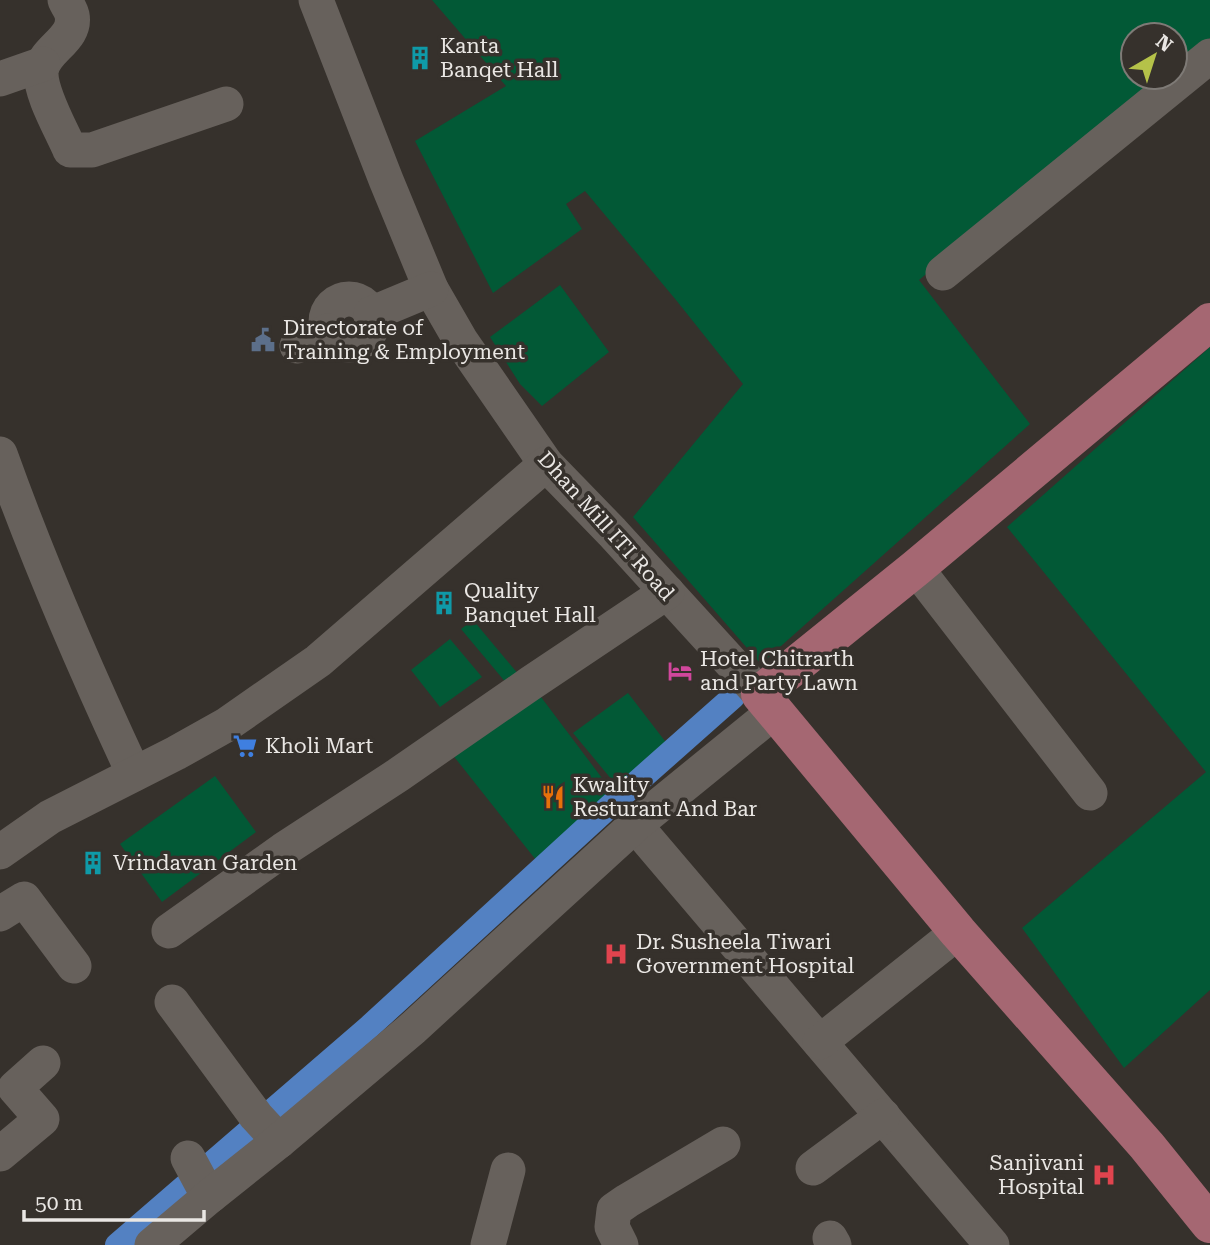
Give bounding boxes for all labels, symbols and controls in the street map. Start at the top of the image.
north arrow [1119,21,1189,91]
text: N [1151,30,1178,57]
place label: Kanta Banqet Hall [440,34,559,82]
building icon: Kanta Banqet Hall [406,44,434,72]
place label: Directorate of Training & Employment [283,316,525,364]
public building icon: Directorate of Training & Employment [249,326,277,354]
street label: Dhan Mill ITI Road [533,447,679,606]
place label: Quality Banquet Hall [464,579,596,627]
building icon: Quality Banquet Hall [430,589,458,617]
place label: Hotel Chitrarth and Party Lawn [700,647,858,695]
hotel icon: Hotel Chitrarth and Party Lawn [666,657,694,685]
supermarket icon: Kholi Mart [231,732,259,760]
place label: Kholi Mart [265,734,373,758]
place label: Kwality Resturant And Bar [573,773,758,821]
restaurant icon: Kwality Resturant And Bar [539,783,567,811]
building icon: Vrindavan Garden [79,849,107,877]
place label: Vrindavan Garden [113,851,298,875]
place label: Dr. Susheela Tiwari Government Hospital [636,930,855,978]
hospital icon: Dr. Susheela Tiwari Government Hospital [602,940,630,968]
place label: Sanjivani Hospital [990,1151,1084,1199]
hospital icon: Sanjivani Hospital [1090,1161,1118,1189]
scale bar [24,1178,205,1222]
text: 50 m [35,1191,83,1215]

